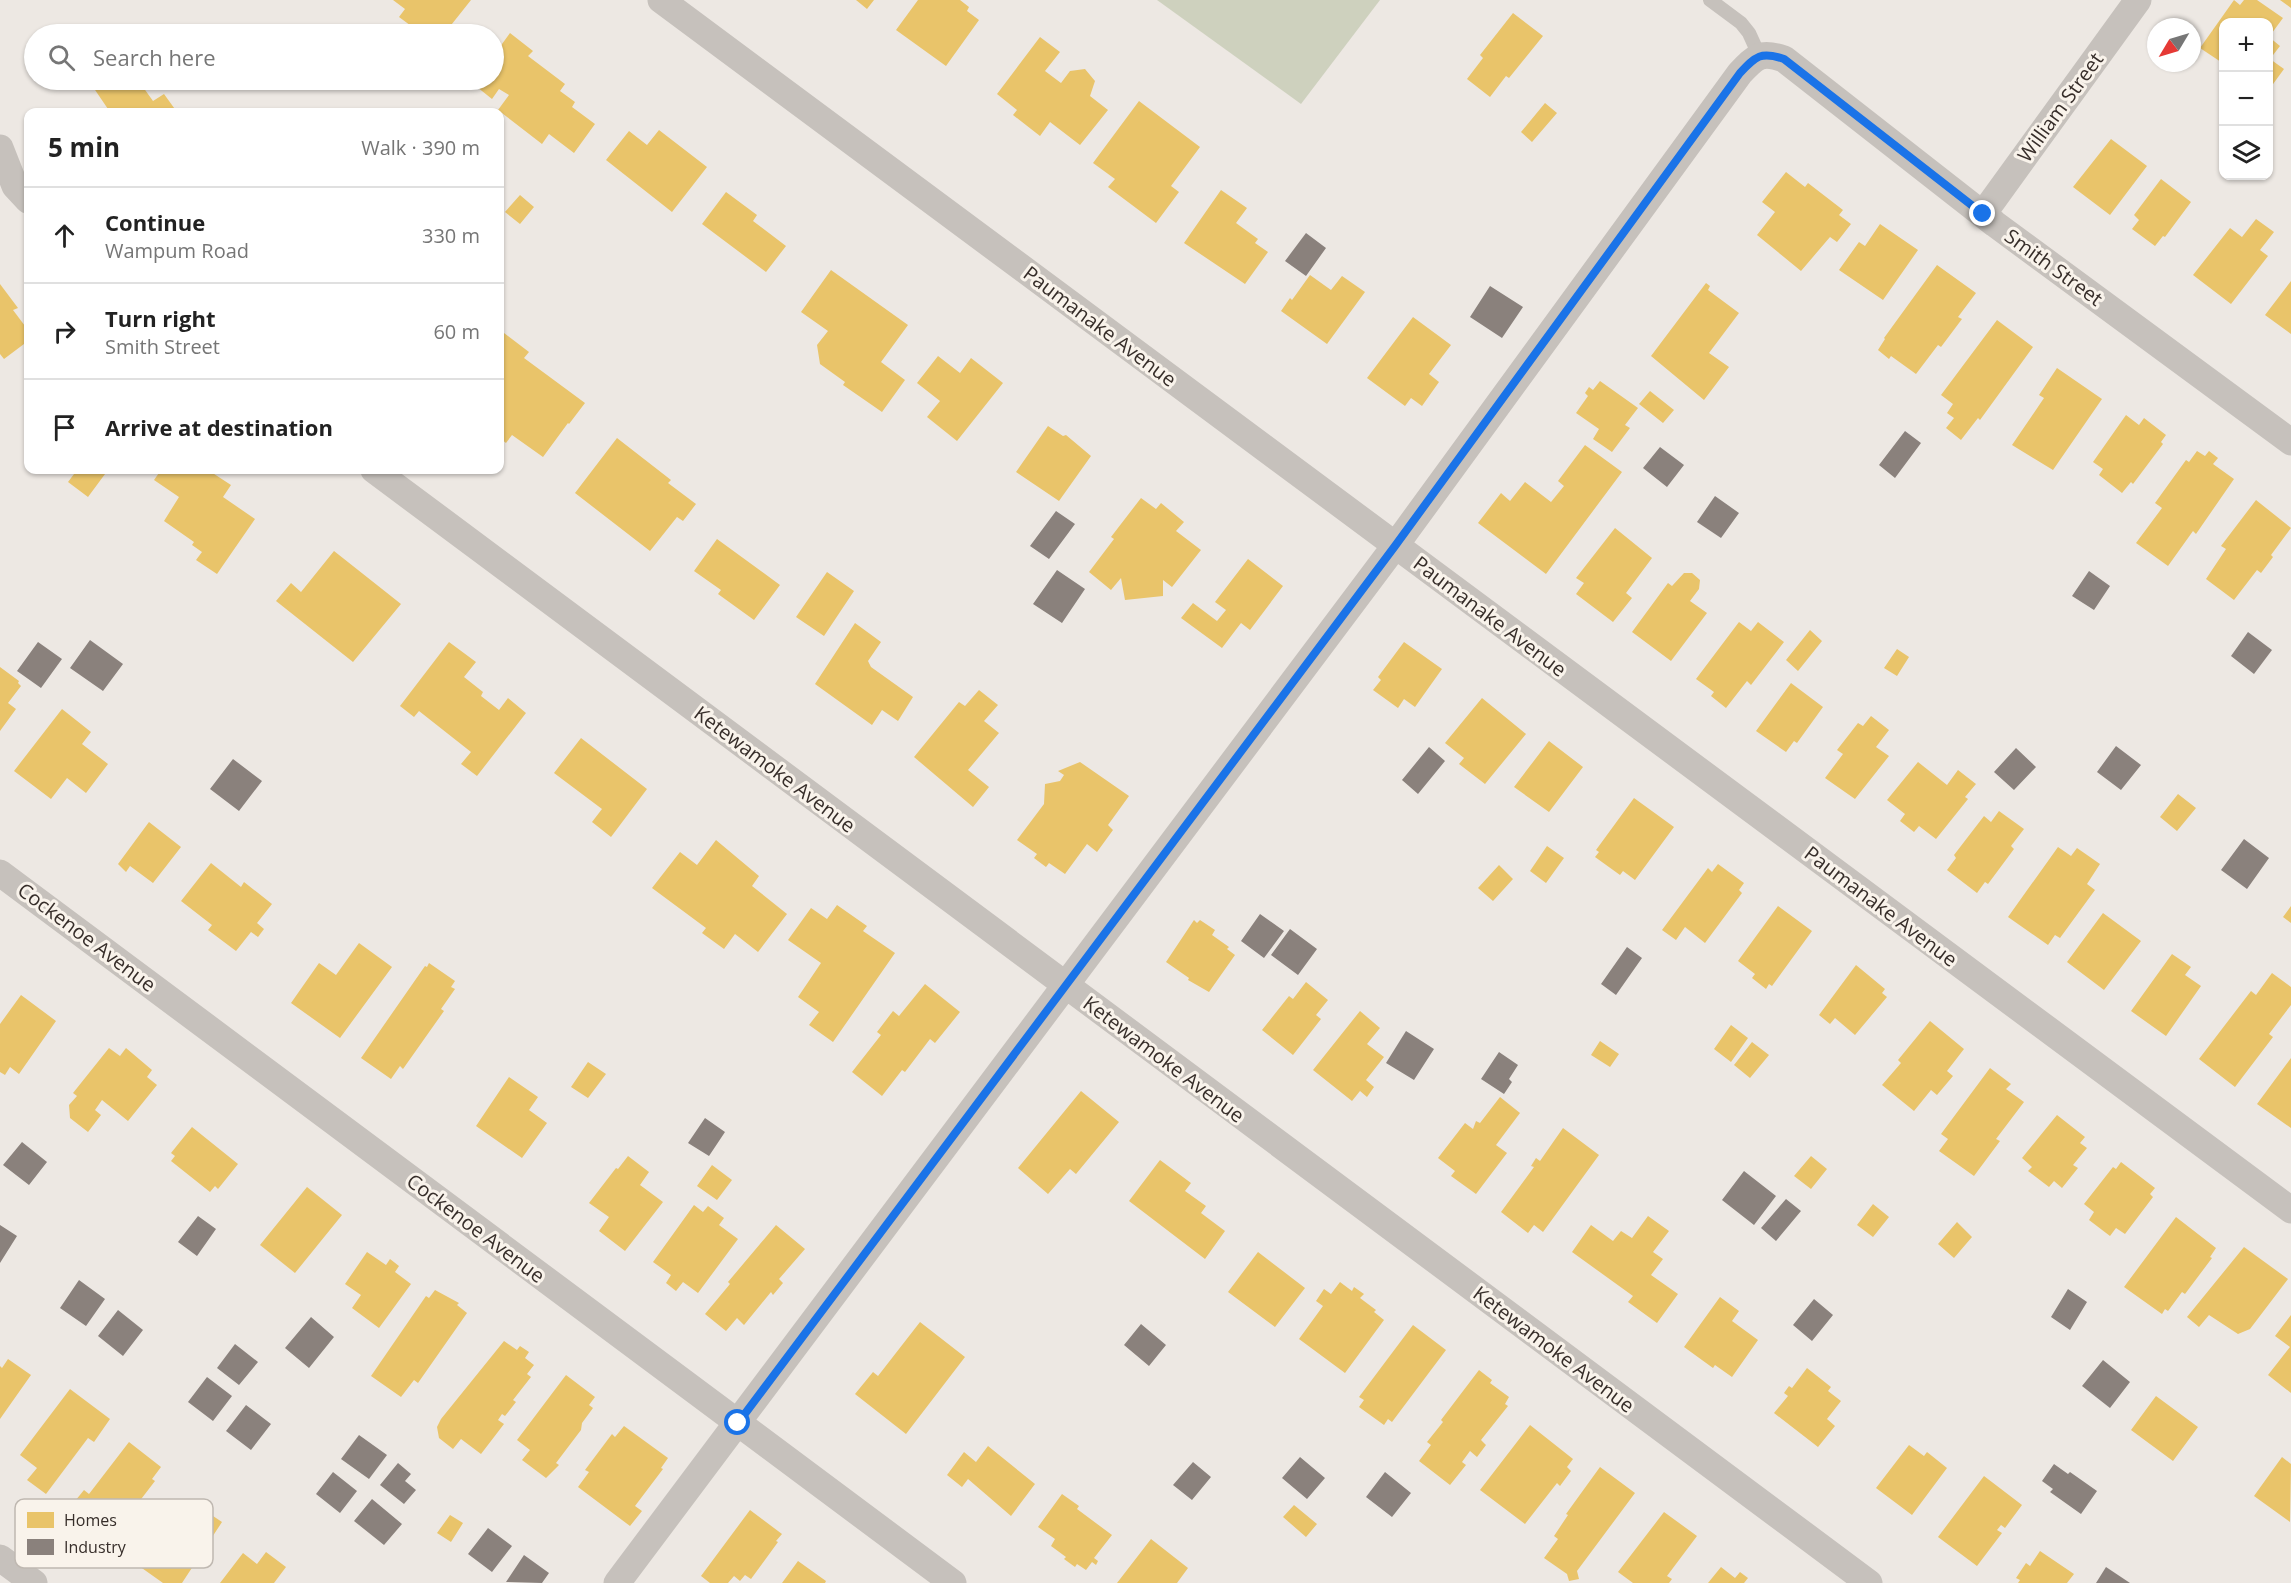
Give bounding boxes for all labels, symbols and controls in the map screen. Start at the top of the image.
north arrow [2147,18,2201,72]
map controls [2219,18,2273,180]
button: + [2219,18,2273,72]
search box [24,24,504,90]
icon: search [45,41,78,74]
text: Search here [93,42,216,72]
street label: William Street [2011,47,2109,167]
button: − [2219,72,2273,126]
button: layers [2219,126,2273,180]
text: 5 min [48,129,120,165]
text: Walk · 390 m [361,134,480,161]
route end [1969,200,1995,226]
text: Continue [105,207,205,237]
icon: ahead [48,219,81,252]
text: 330 m [422,222,480,249]
street label: Smith Street [2000,222,2108,312]
text: Wampum Road [105,237,249,264]
street label: Paumanake Avenue [1018,260,1182,392]
text: Turn right [105,303,216,333]
icon: right [48,315,81,348]
text: 60 m [433,318,480,345]
text: Smith Street [105,333,220,360]
icon: arrive [48,411,81,444]
text: Arrive at destination [105,412,333,442]
street label: Paumanake Avenue [1408,550,1572,682]
street label: Ketewamoke Avenue [689,699,861,839]
street label: Paumanake Avenue [1799,840,1963,972]
street label: Cockenoe Avenue [12,876,162,998]
street label: Ketewamoke Avenue [1078,989,1250,1129]
street label: Cockenoe Avenue [401,1167,551,1289]
street label: Ketewamoke Avenue [1468,1279,1640,1419]
route start [724,1409,750,1435]
legend [15,1499,213,1568]
text: Homes [64,1509,117,1531]
text: Industry [64,1536,127,1558]

